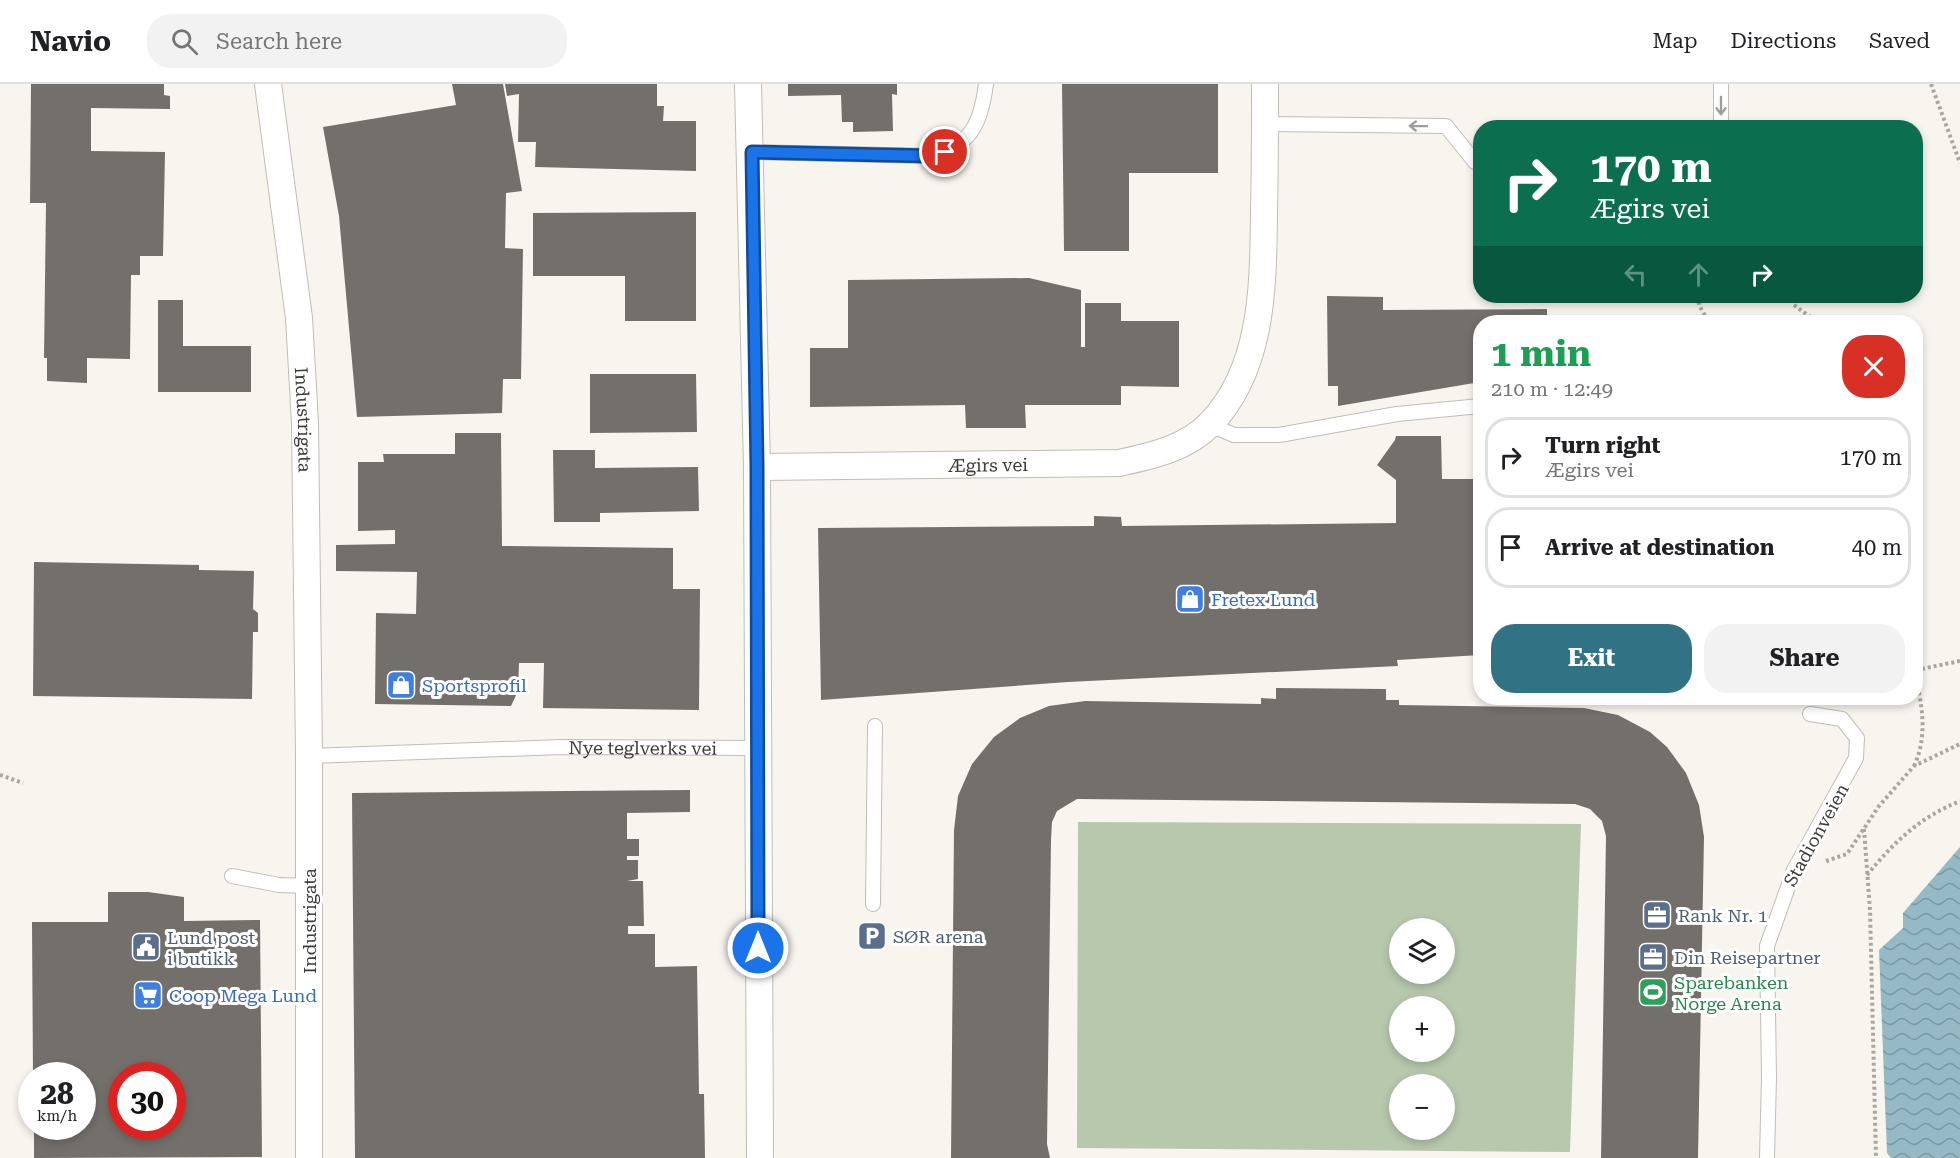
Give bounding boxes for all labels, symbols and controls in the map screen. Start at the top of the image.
search box [147,14,567,68]
text: Navio [30,25,111,58]
icon: search [168,25,201,58]
text: Search here [216,29,342,54]
text: Map [1653,29,1697,53]
text: Directions [1730,29,1836,53]
text: Saved [1869,29,1930,53]
one-way arrow [1715,95,1727,115]
one-way arrow [1409,120,1429,132]
pin [919,126,970,177]
icon: arrive [928,135,961,168]
text: 170 m [1590,143,1712,192]
icon: right [1491,144,1569,222]
text: Ægirs vei [1590,193,1710,225]
icon: left [1619,258,1652,291]
icon: ahead [1682,258,1715,291]
icon: right [1745,258,1778,291]
text: 1 min [1491,333,1591,375]
button: close [1842,335,1905,398]
street label: Industrigata [291,367,316,473]
text: 210 m · 12:49 [1491,377,1613,401]
text: Turn right [1545,433,1660,458]
icon: right [1494,441,1527,474]
text: 170 m [1839,445,1902,470]
street label: Ægirs vei [948,454,1028,475]
text: Ægirs vei [1545,458,1634,482]
icon: arrive [1494,531,1527,564]
text: Arrive at destination [1545,535,1774,560]
text: 40 m [1852,535,1902,560]
shop icon: Fretex Lund [1174,583,1206,615]
place label: Fretex Lund [1211,589,1316,610]
button: Exit [1491,624,1692,693]
button: Share [1704,624,1905,693]
shop icon: Sportsprofil [385,669,417,701]
place label: Sportsprofil [422,675,527,696]
street label: Nye teglverks vei [569,737,717,758]
street label: Stadionveien [1779,780,1853,890]
street label: Industrigata [299,868,320,974]
office icon: Rank Nr. 1 [1641,899,1673,931]
place label: Rank Nr. 1 [1678,905,1768,926]
position arrow [726,916,790,980]
map controls [1389,918,1455,1140]
button: layers [1389,918,1455,984]
parking icon: SØR arena [856,920,888,952]
place label: SØR arena [893,926,984,947]
place label: Lund post i butikk [167,927,255,969]
public building icon: Lund post i butikk [130,931,162,963]
office icon: Din Reisepartner [1637,941,1669,973]
place label: Din Reisepartner [1674,947,1821,968]
place label: Sparebanken Norge Arena [1674,972,1789,1014]
sports icon: Sparebanken Norge Arena [1637,976,1669,1008]
supermarket icon: Coop Mega Lund [132,979,164,1011]
place label: Coop Mega Lund [169,985,317,1006]
button: + [1389,996,1455,1062]
speed limit sign: 30 [108,1062,186,1140]
button: − [1389,1074,1455,1140]
text: 28 [40,1076,74,1111]
text: km/h [37,1107,77,1125]

